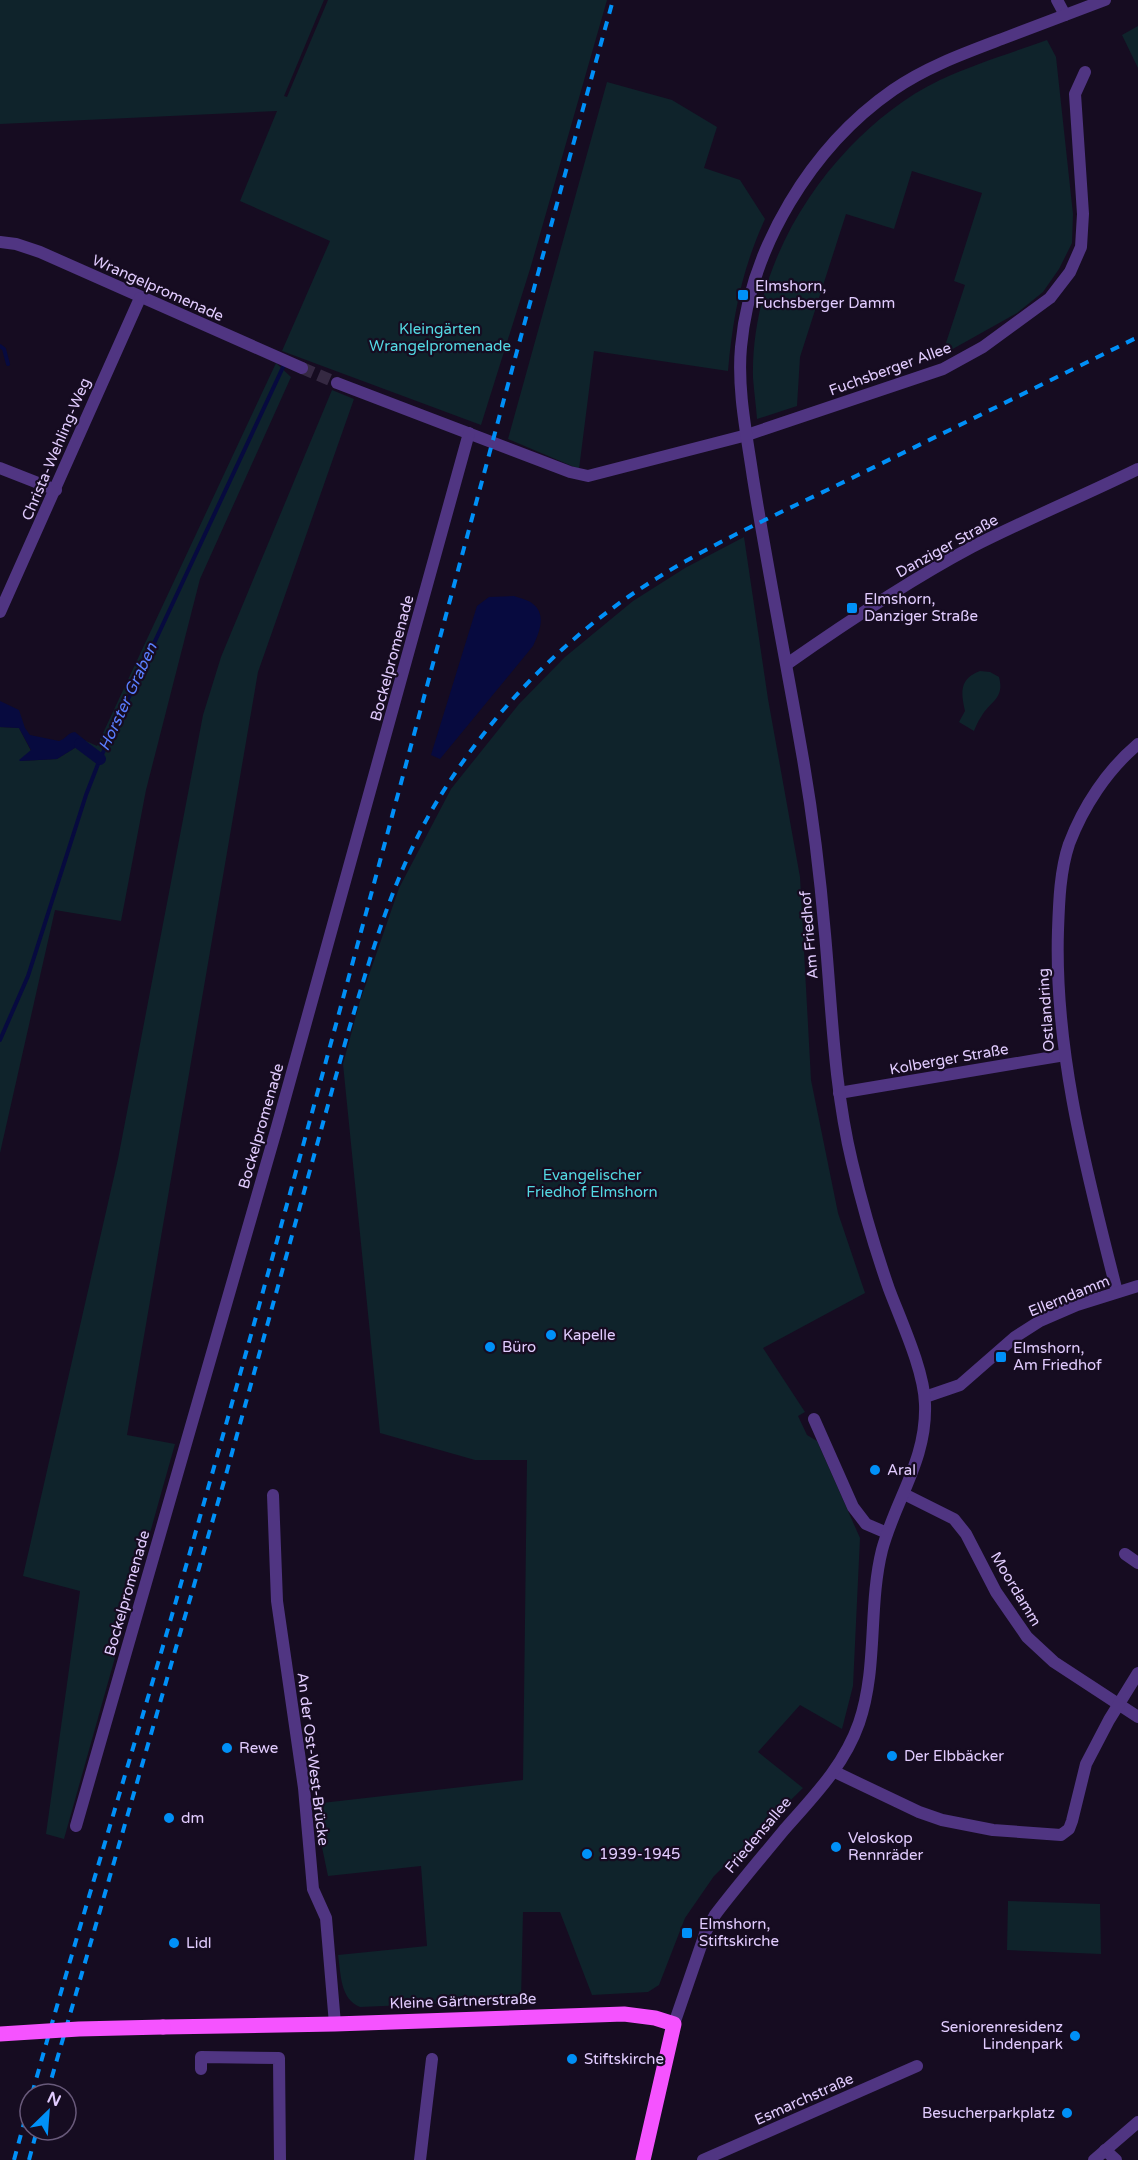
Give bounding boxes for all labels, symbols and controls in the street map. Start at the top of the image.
street label: Wrangelpromenade [89,251,227,325]
place label: Elmshorn, Fuchsberger Damm [755,277,895,312]
marker: Elmshorn, Fuchsberger Damm [736,288,750,302]
park label: Kleingärten Wrangelpromenade [369,320,511,355]
street label: Fuchsberger Allee [826,339,954,399]
street label: Christa-Wehling-Weg [18,375,94,523]
street label: Danziger Straße [893,511,1001,581]
place label: Elmshorn, Danziger Straße [864,590,978,625]
street label: Bockelpromenade [367,593,417,723]
marker: Elmshorn, Danziger Straße [845,601,859,615]
water label: Horster Graben [94,639,162,754]
street label: Am Friedhof [796,890,822,980]
street label: Ostlandring [1034,968,1058,1052]
street label: Kolberger Straße [888,1040,1010,1078]
street label: Bockelpromenade [234,1061,288,1191]
park label: Evangelischer Friedhof Elmshorn [526,1166,658,1201]
street label: Ellerndamm [1026,1272,1112,1320]
place label: Kapelle [563,1326,615,1344]
marker: Kapelle [544,1328,558,1342]
place label: Büro [502,1338,536,1356]
place label: Elmshorn, Am Friedhof [1013,1339,1102,1374]
marker: Büro [483,1340,497,1354]
marker: Elmshorn, Am Friedhof [994,1350,1008,1364]
place label: Aral [887,1461,916,1479]
marker: Aral [868,1463,882,1477]
street label: Bockelpromenade [100,1528,154,1658]
street label: Moordamm [987,1549,1045,1629]
street label: An der Ost-West-Brücke [293,1671,333,1847]
place label: Rewe [239,1739,278,1757]
marker: Rewe [220,1741,234,1755]
place label: Der Elbbäcker [904,1747,1004,1765]
marker: Der Elbbäcker [885,1749,899,1763]
street label: Friedensallee [721,1793,795,1877]
place label: dm [181,1809,204,1827]
marker: dm [162,1811,176,1825]
place label: Veloskop Rennräder [848,1829,924,1864]
marker: Veloskop Rennräder [829,1840,843,1854]
place label: 1939-1945 [599,1845,680,1863]
marker: 1939-1945 [580,1847,594,1861]
place label: Elmshorn, Stiftskirche [699,1915,779,1950]
marker: Elmshorn, Stiftskirche [680,1926,694,1940]
place label: Lidl [186,1934,212,1952]
marker: Lidl [167,1936,181,1950]
street label: Kleine Gärtnerstraße [389,1989,537,2013]
place label: Seniorenresidenz Lindenpark [941,2018,1063,2053]
marker: Seniorenresidenz Lindenpark [1068,2029,1082,2043]
place label: Stiftskirche [584,2050,664,2068]
marker: Stiftskirche [565,2052,579,2066]
street label: Esmarchstraße [752,2069,856,2129]
north arrow [18,2082,78,2142]
text: N [44,2088,64,2111]
place label: Besucherparkplatz [922,2104,1055,2122]
marker: Besucherparkplatz [1060,2106,1074,2120]

